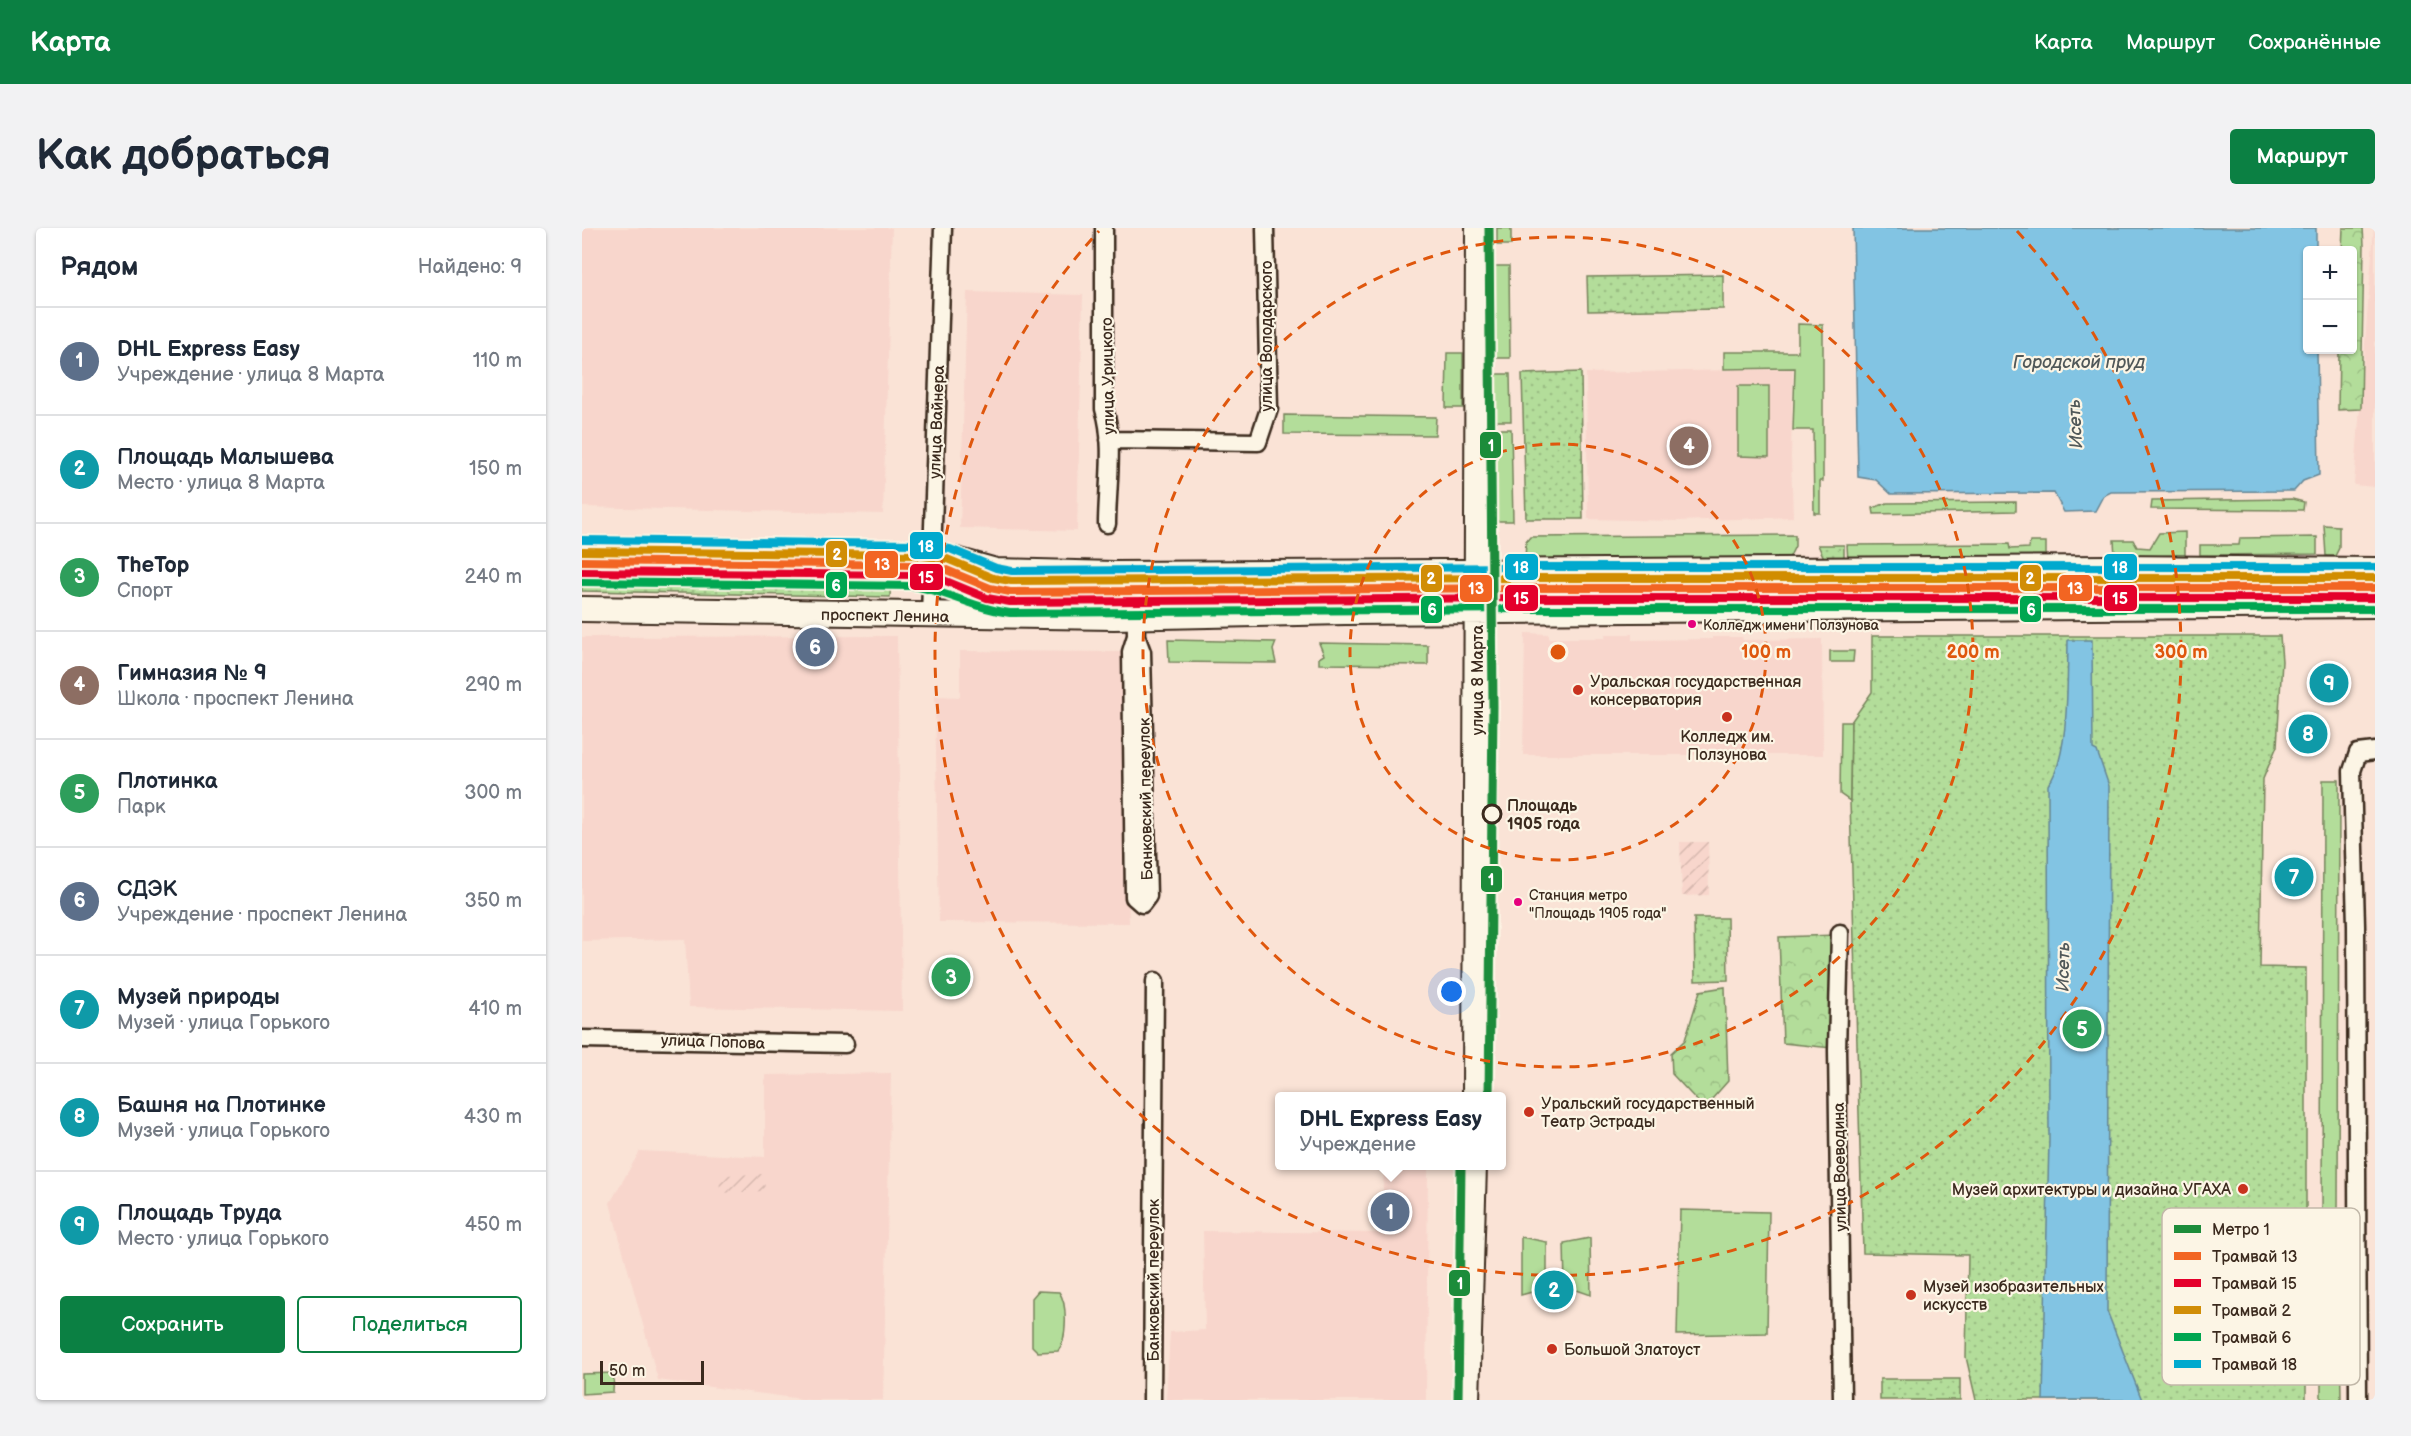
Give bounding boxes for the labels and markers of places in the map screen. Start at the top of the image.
pin: 4 [1670,424,1708,468]
place label: Колледж имени Ползунова [1703,617,1880,634]
marker: Колледж имени Ползунова [1686,618,1698,630]
pin: 6 [796,624,834,670]
centre of rings [1548,642,1568,662]
pin: 9 [2310,660,2348,706]
place label: Уральская государственная консерватория [1590,673,1801,710]
marker: Уральская государственная консерватория [1571,683,1585,697]
marker: Колледж им. Ползунова [1720,710,1734,724]
pin: 8 [2288,712,2328,756]
place label: Колледж им. Ползунова [1680,728,1774,765]
place label: Площадь 1905 года [1507,797,1580,834]
marker: Площадь 1905 года [1482,804,1502,824]
pin: 7 [2274,854,2314,900]
place label: Станция метро "Площадь 1905 года" [1529,887,1667,922]
marker: Станция метро "Площадь 1905 года" [1512,896,1524,908]
pin: 3 [932,954,970,999]
pin: 5 [2062,1006,2102,1052]
place label: Уральский государственный Театр Эстрады [1541,1095,1755,1132]
marker: Уральский государственный Театр Эстрады [1522,1105,1536,1119]
place label: Музей архитектуры и дизайна УГАХА [1952,1181,2231,1200]
marker: Музей архитектуры и дизайна УГАХА [2236,1182,2250,1196]
pin: 1 [1370,1190,1410,1234]
pin: 2 [1534,1268,1574,1312]
place label: Музей изобразительных искусств [1923,1278,2104,1315]
marker: Музей изобразительных искусств [1904,1288,1918,1302]
place label: Большой Златоуст [1564,1341,1701,1360]
marker: Большой Златоуст [1545,1342,1559,1356]

